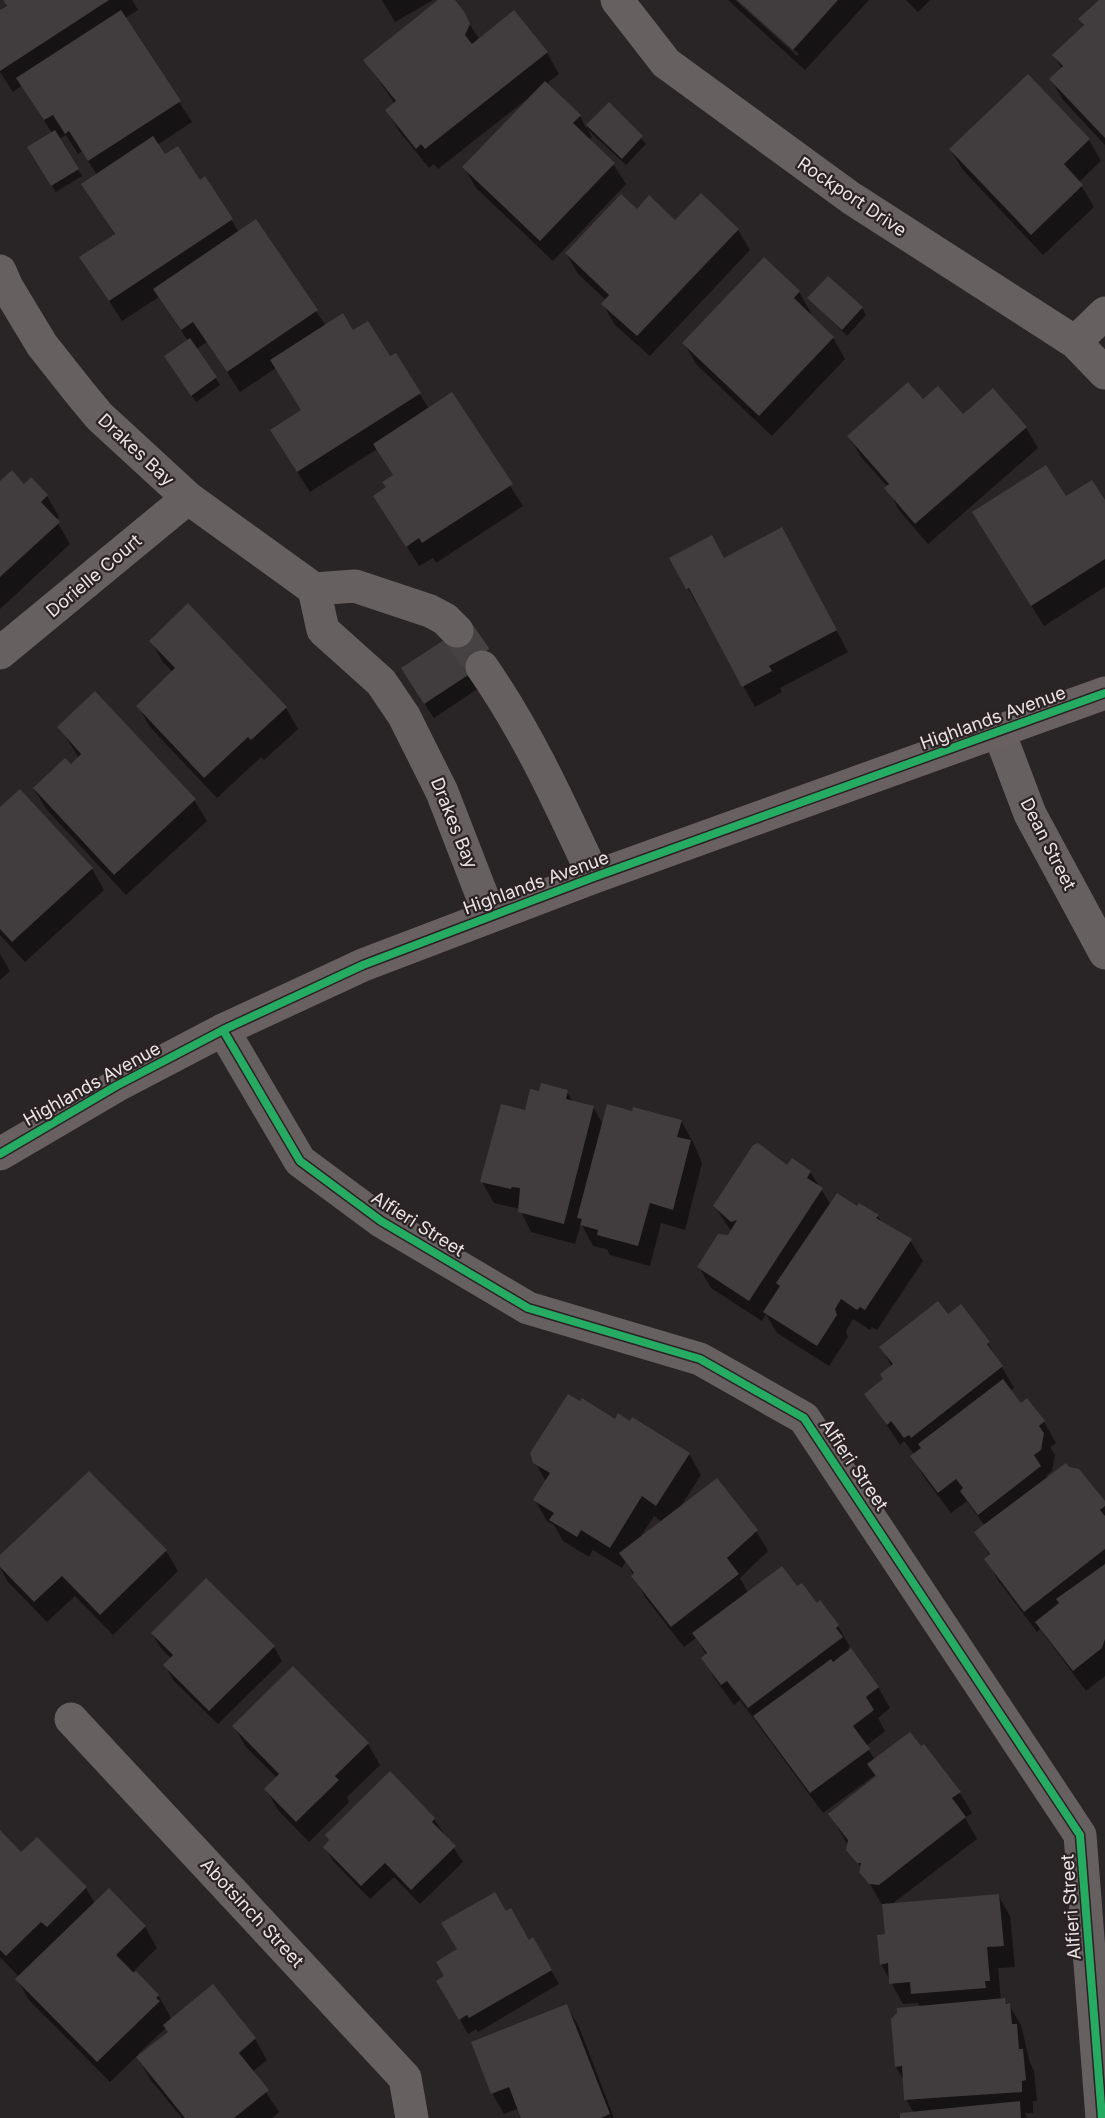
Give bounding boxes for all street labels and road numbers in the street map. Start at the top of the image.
street label: Rockport Drive [794,152,911,241]
street label: Drakes Bay [94,409,179,490]
street label: Dorielle Court [42,530,146,621]
street label: Highlands Avenue [917,681,1068,754]
street label: Drakes Bay [427,774,482,871]
street label: Dean Street [1016,794,1081,893]
street label: Highlands Avenue [460,846,611,919]
street label: Highlands Avenue [20,1037,164,1130]
street label: Alfieri Street [368,1187,469,1261]
street label: Alfieri Street [816,1415,893,1514]
street label: Abotsinch Street [197,1854,308,1972]
street label: Alfieri Street [1056,1854,1085,1960]

